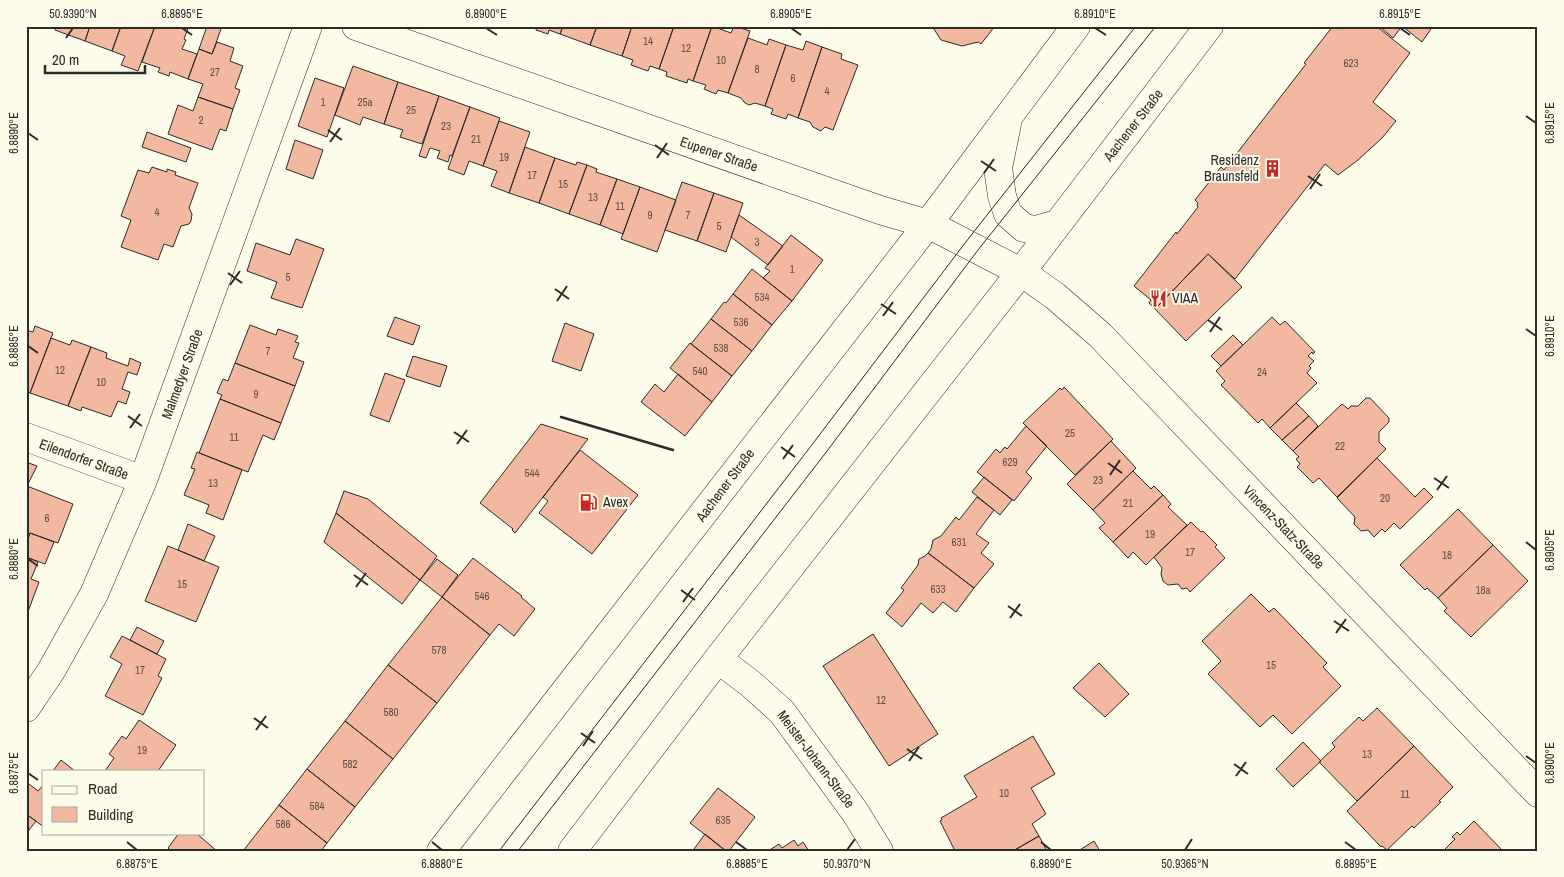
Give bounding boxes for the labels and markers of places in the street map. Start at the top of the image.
place label: Residenz Braunsfeld [1204,151,1259,185]
building icon: Residenz Braunsfeld [1263,158,1283,178]
restaurant icon: VIAA [1148,288,1168,308]
place label: VIAA [1172,289,1199,307]
fuel station icon: Avex [579,492,599,512]
place label: Avex [602,493,629,511]

